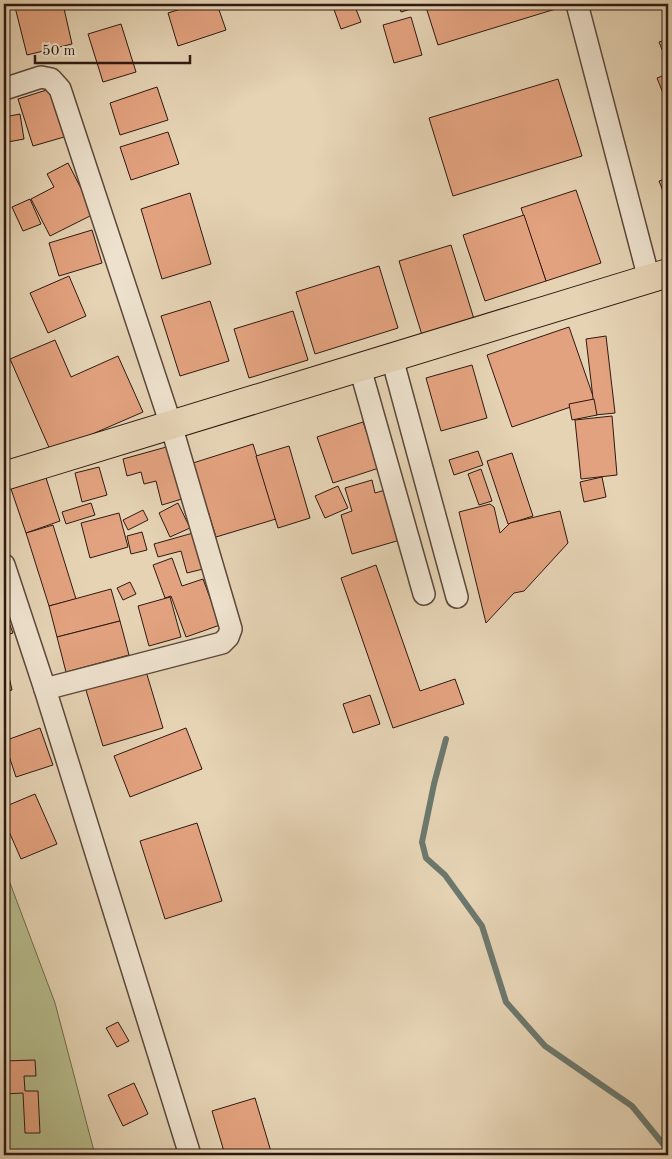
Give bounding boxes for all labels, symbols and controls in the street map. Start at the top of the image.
scale bar [35,32,190,64]
text: 50 m [42,44,76,59]

